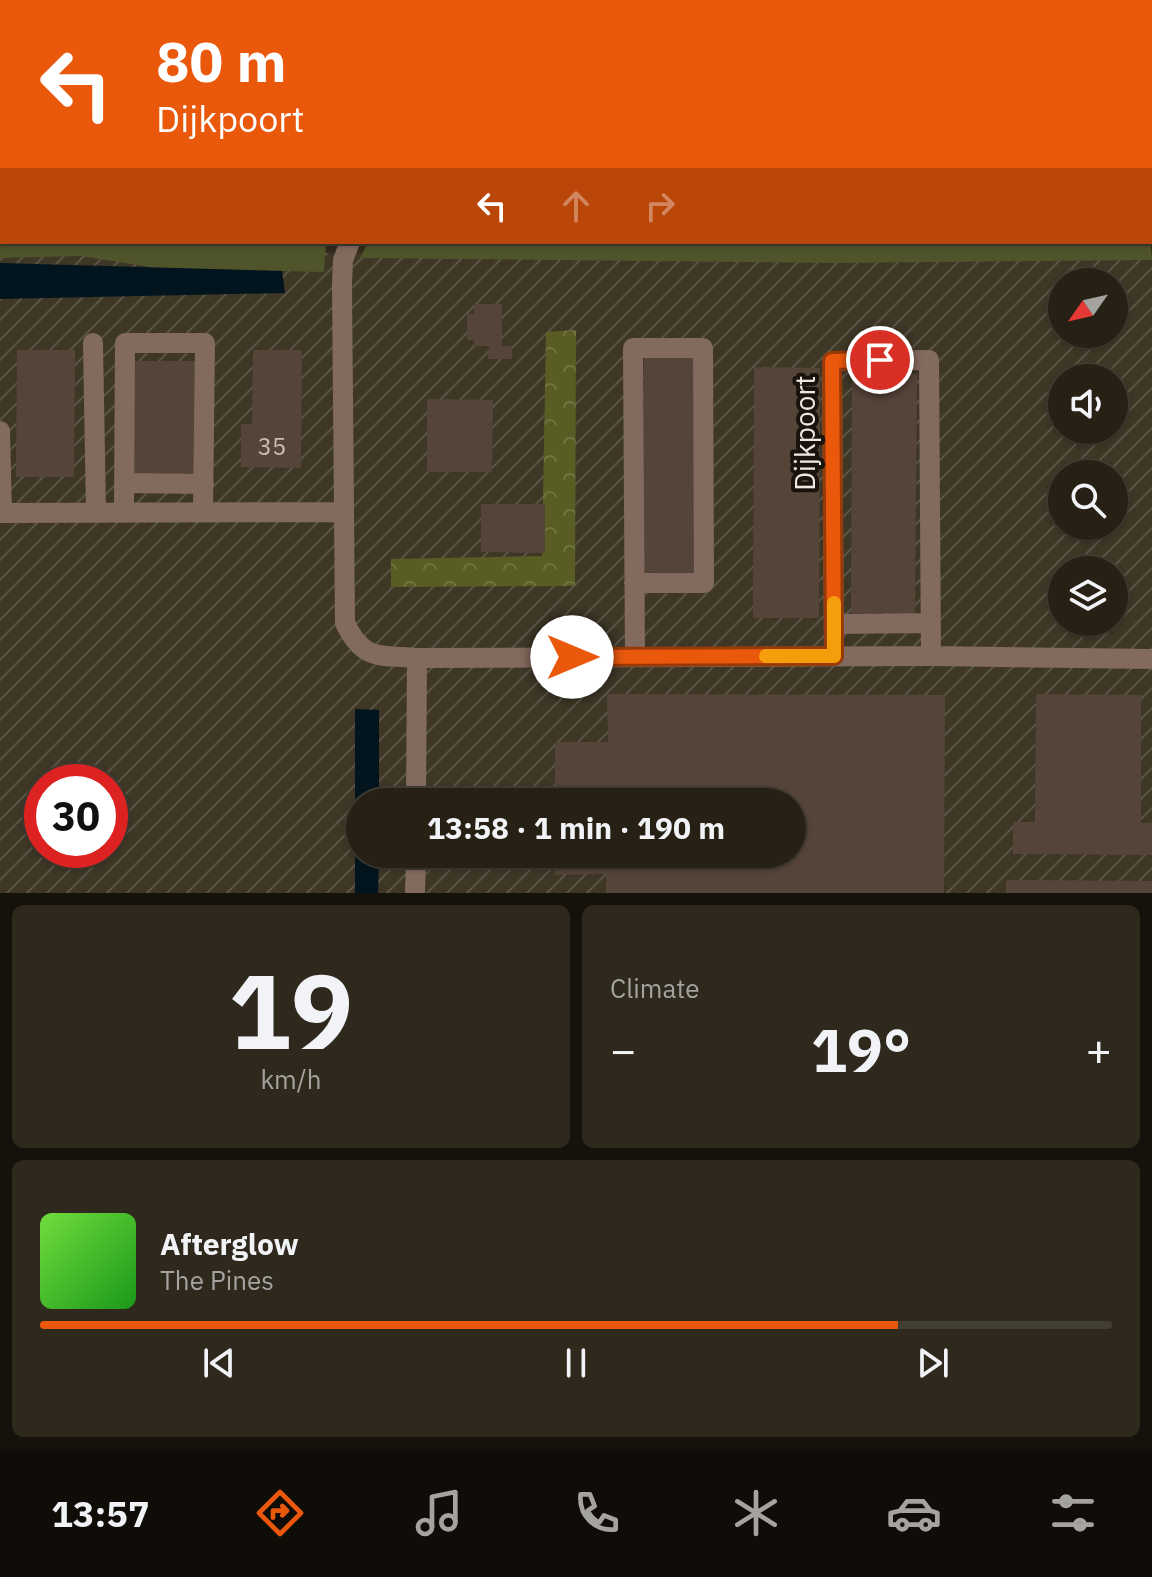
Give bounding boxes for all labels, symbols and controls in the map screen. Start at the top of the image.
text: 80 m [156,25,286,97]
icon: left [24,32,128,136]
text: Dijkpoort [156,95,304,142]
icon: left [470,184,514,228]
icon: ahead [554,184,598,228]
icon: right [638,184,682,228]
north arrow [1048,268,1128,348]
map controls [1048,268,1128,636]
pin [846,326,914,394]
icon: arrive [858,338,902,382]
button: sound [1048,364,1128,444]
street label: Dijkpoort [786,375,823,491]
house number: 35 [258,430,286,462]
button: search [1048,460,1128,540]
button: layers [1048,556,1128,636]
position arrow [530,615,614,699]
speed limit sign: 30 [24,764,128,868]
text: 13:58 · 1 min · 190 m [427,808,725,847]
text: 19 [229,942,353,1078]
text: Climate [610,971,700,1005]
text: 19° [811,1010,911,1089]
text: − [610,1021,636,1078]
text: + [1086,1021,1112,1078]
text: km/h [260,1062,322,1096]
text: Afterglow [160,1224,299,1263]
text: The Pines [160,1263,274,1297]
icon: previous [197,1341,241,1385]
icon: pause [554,1341,598,1385]
icon: next [911,1341,955,1385]
icon: directions [252,1485,308,1541]
icon: music [411,1485,467,1541]
icon: phone [569,1485,625,1541]
icon: climate [728,1485,784,1541]
icon: car [886,1485,942,1541]
icon: filters [1045,1485,1101,1541]
text: 13:57 [51,1490,150,1537]

